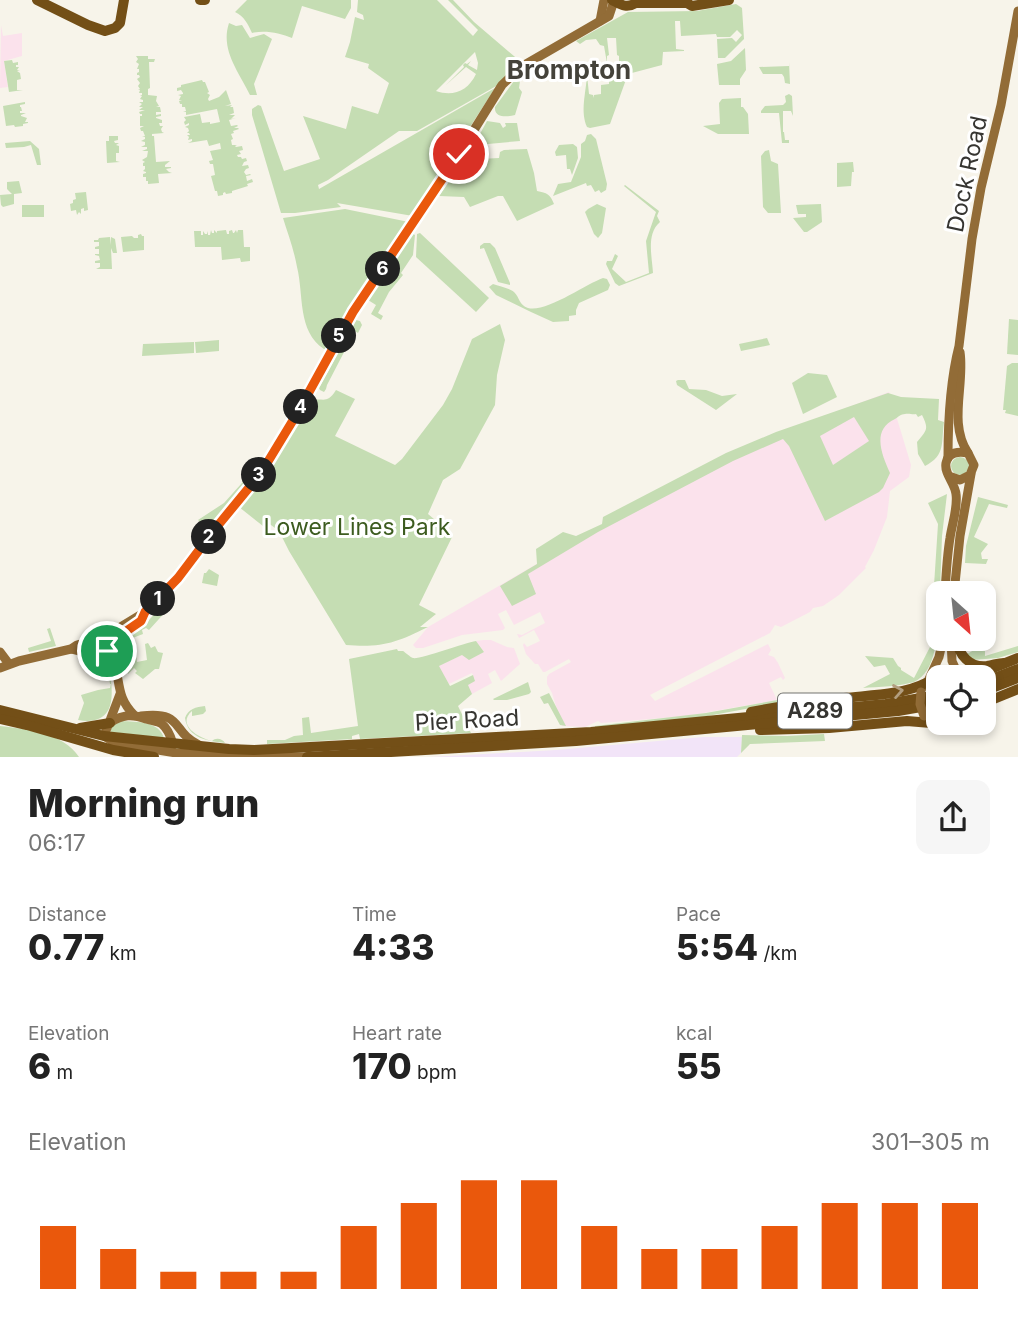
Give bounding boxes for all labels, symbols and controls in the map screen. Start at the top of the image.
district label: Brompton [507,54,631,85]
street label: Dock Road [941,113,993,235]
pin [429,124,489,184]
icon: check [440,135,478,173]
pin: 6 [366,252,400,286]
text: 6 [376,257,389,280]
pin: 5 [322,318,356,354]
text: 5 [332,324,345,347]
pin: 4 [284,390,318,424]
text: 4 [294,395,307,418]
pin: 3 [242,458,276,492]
text: 3 [252,463,265,486]
park label: Lower Lines Park [264,513,451,541]
pin: 2 [192,520,227,554]
text: 2 [203,525,214,548]
north arrow [926,581,996,651]
map controls [926,581,996,735]
pin: 1 [140,582,176,616]
text: 1 [153,587,162,610]
pin [77,621,137,681]
icon: arrive [88,632,126,670]
button: locate [926,665,996,735]
one-way arrow [892,684,904,699]
road number: A289 [778,694,852,728]
street label: Pier Road [414,703,520,737]
text: Morning run [28,780,259,826]
button: share [916,780,990,854]
text: 06:17 [28,829,86,857]
text: Distance [28,903,106,926]
text: Time [352,903,397,926]
text: Pace [676,903,721,926]
text: 0.77 [28,926,104,968]
text: 4:33 [352,926,434,968]
text: 5:54 [676,926,758,968]
text: km [104,942,137,965]
text: /km [758,942,797,965]
text: Elevation [28,1022,109,1045]
text: Heart rate [352,1022,442,1045]
text: kcal [676,1022,712,1045]
text: 6 [28,1045,51,1087]
text: 170 [352,1045,412,1087]
text: 55 [676,1045,722,1087]
text: m [51,1061,73,1084]
text: bpm [412,1061,457,1084]
text: Elevation [28,1128,127,1156]
text: 301–305 m [871,1128,990,1156]

